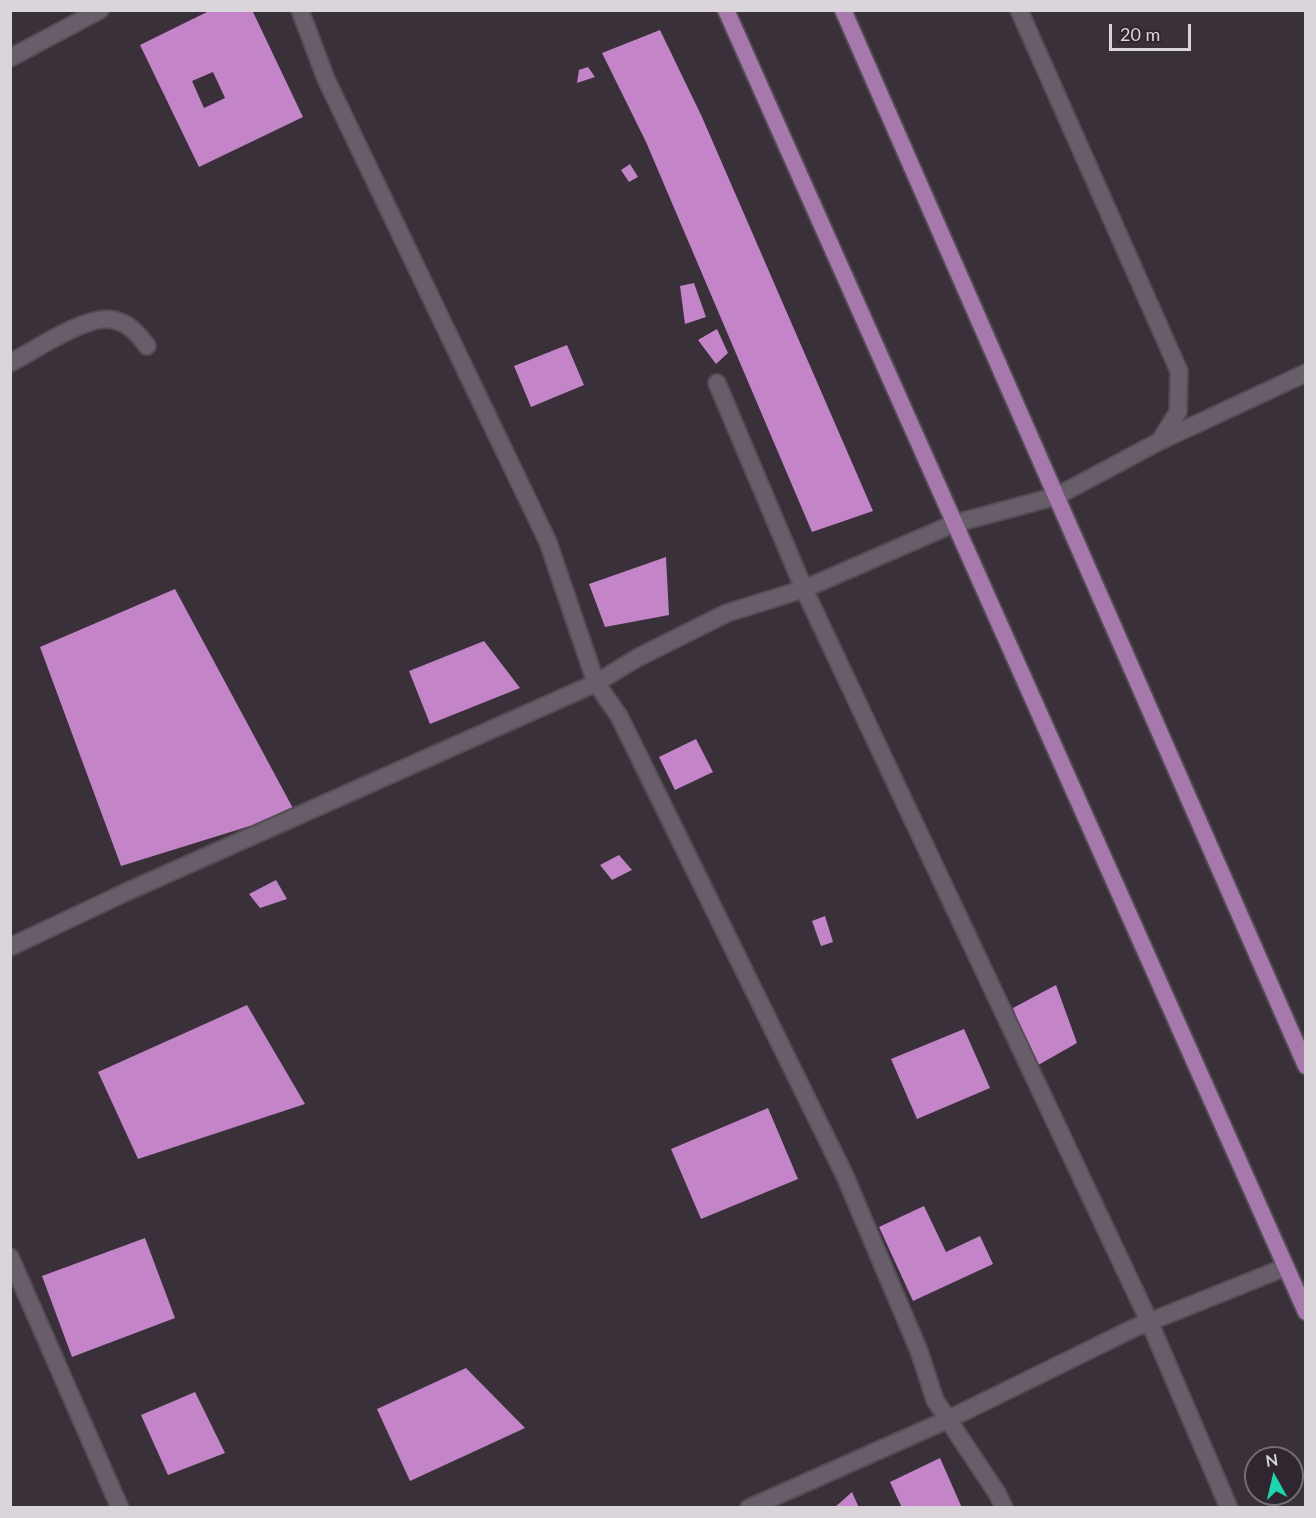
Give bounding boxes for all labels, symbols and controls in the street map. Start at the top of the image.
scale bar [1112,12,1194,50]
text: 20 m [1120,23,1160,45]
north arrow [1244,1446,1304,1506]
text: N [1264,1449,1279,1470]

